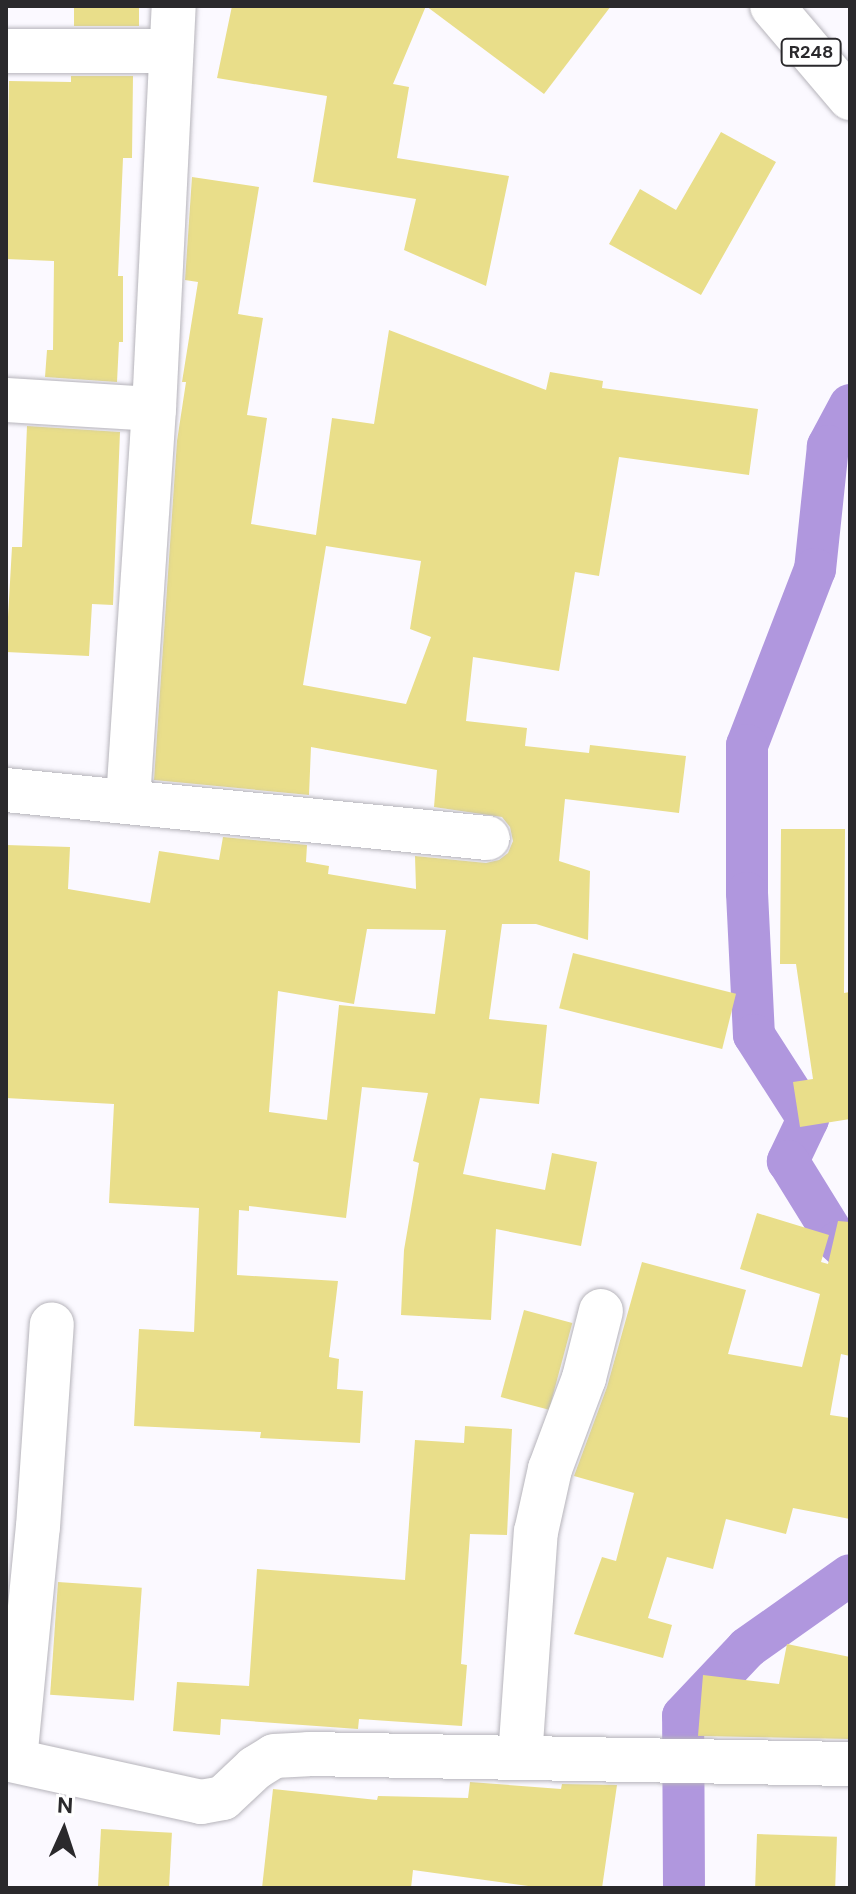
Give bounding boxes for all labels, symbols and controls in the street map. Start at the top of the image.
road number: R248 [779,38,843,66]
north arrow [24,1790,104,1870]
text: N [57,1791,74,1820]

